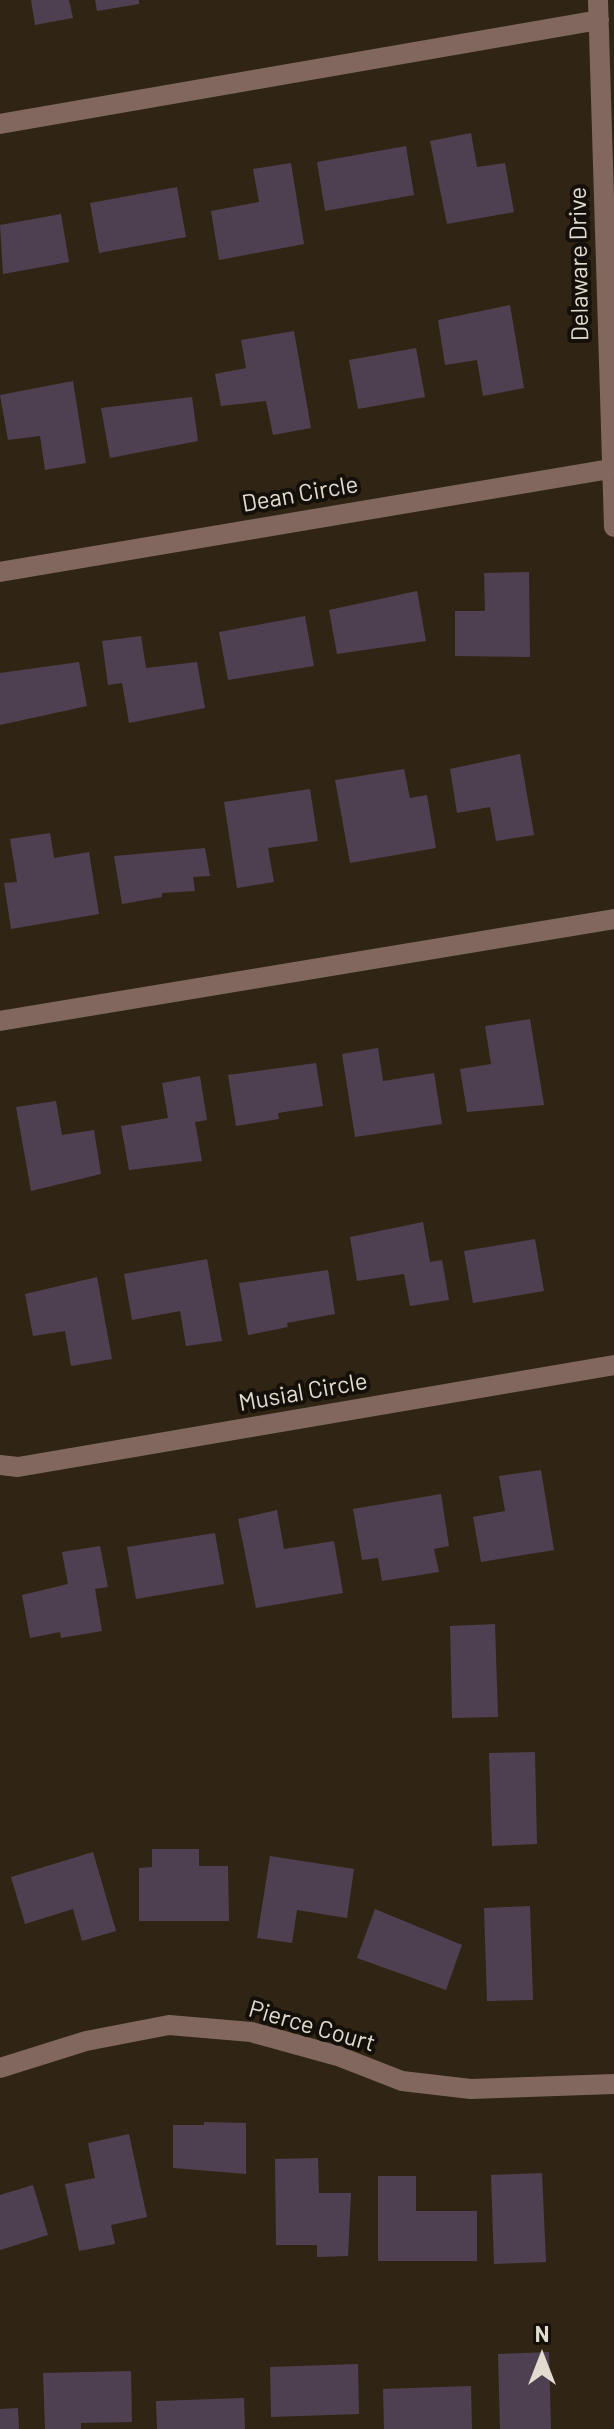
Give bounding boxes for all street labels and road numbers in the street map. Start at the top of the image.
street label: Delaware Drive [563,187,595,341]
street label: Dean Circle [240,470,360,518]
street label: Musial Circle [236,1366,370,1418]
street label: Pierce Court [246,1994,378,2058]

